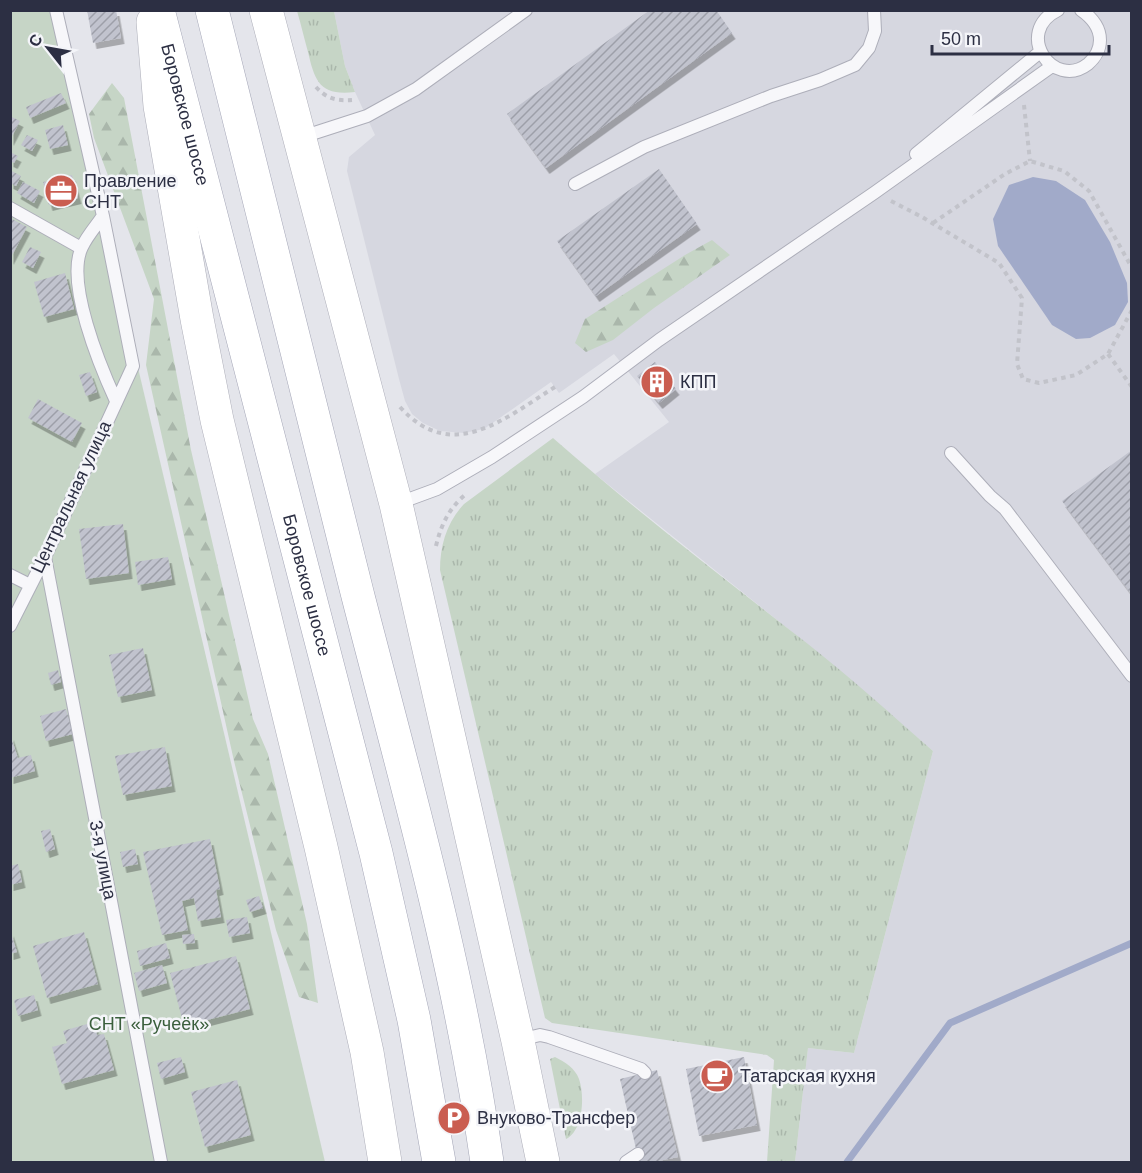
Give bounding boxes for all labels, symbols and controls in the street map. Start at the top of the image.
north arrow [18,18,78,78]
scale bar [932,18,1109,56]
text: 50 m [941,29,981,49]
text: С [25,31,46,50]
street label: Боровское шоссе [157,41,213,188]
place label: Правление СНТ [84,171,177,212]
office icon: Правление СНТ [43,173,79,209]
building icon: КПП [639,364,675,400]
place label: КПП [680,372,716,392]
street label: Центральная улица [27,417,115,576]
street label: Боровское шоссе [279,512,335,658]
street label: 3-я улица [86,819,121,902]
park label: СНТ «Ручеёк» [89,1014,209,1034]
cafe icon: Татарская кухня [699,1058,735,1094]
place label: Татарская кухня [740,1066,876,1086]
parking icon: Внуково-Трансфер [436,1100,472,1136]
place label: Внуково-Трансфер [477,1108,635,1128]

